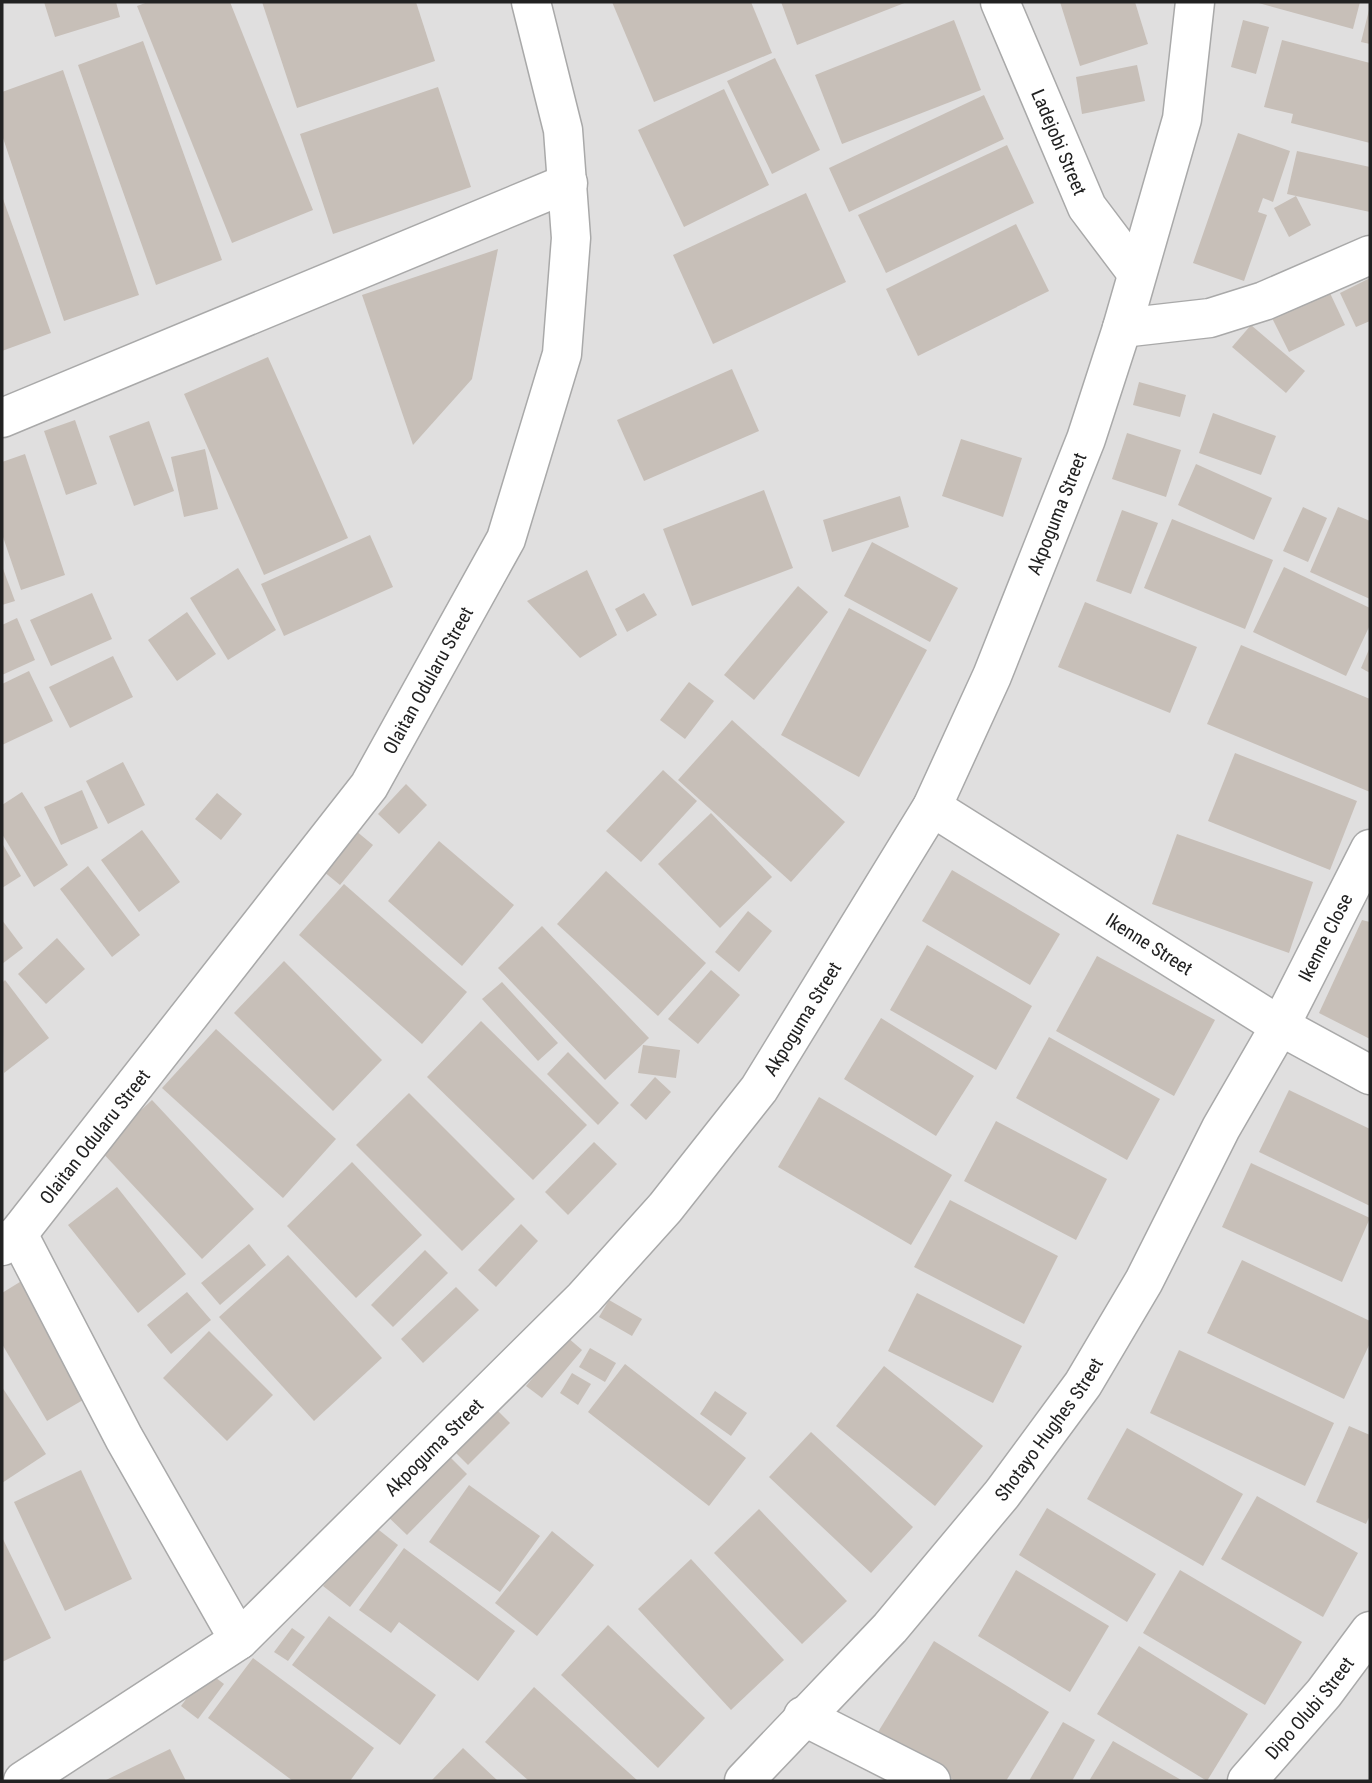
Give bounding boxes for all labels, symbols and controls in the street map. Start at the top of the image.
street label: Ladejobi Street [1026,86,1092,199]
street label: Akpoguma Street [1022,450,1091,578]
street label: Olaitan Odularu Street [378,603,478,758]
street label: Ikenne Close [1294,889,1358,986]
street label: Ikenne Street [1102,908,1197,980]
street label: Akpoguma Street [759,958,846,1080]
street label: Olaitan Odularu Street [35,1065,155,1209]
street label: Shotayo Hughes Street [990,1354,1108,1506]
street label: Akpoguma Street [380,1394,488,1501]
street label: Dipo Olubi Street [1260,1653,1359,1764]

